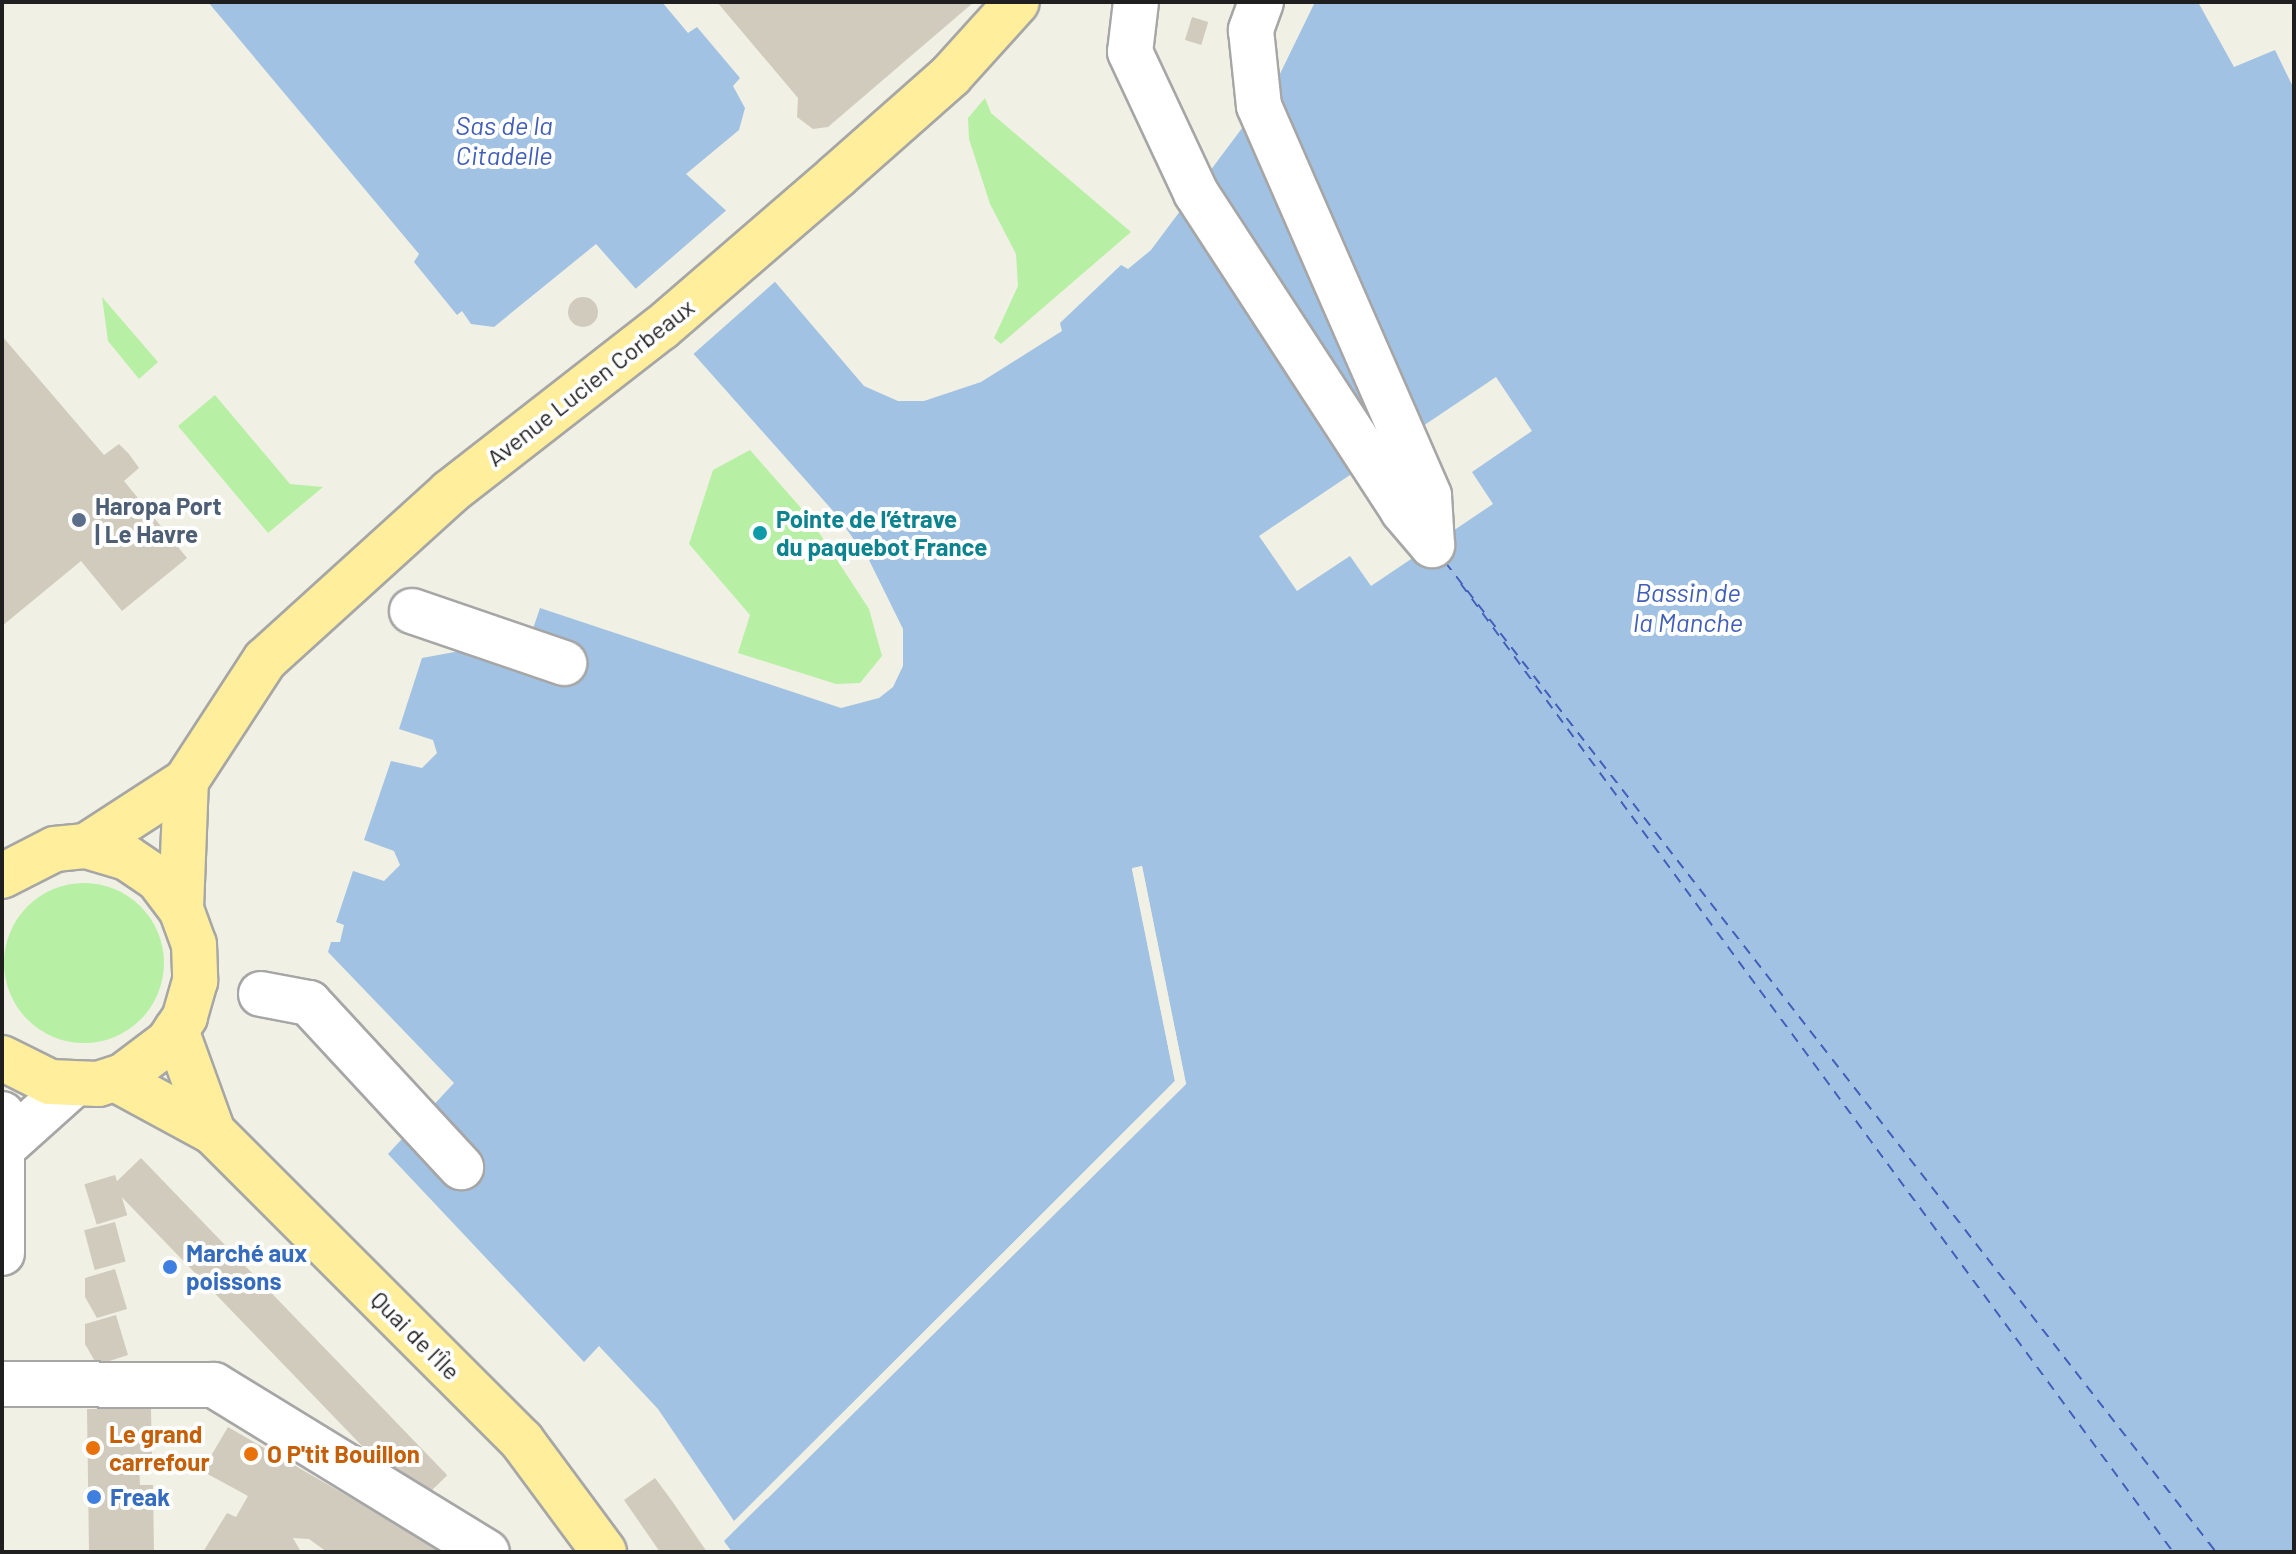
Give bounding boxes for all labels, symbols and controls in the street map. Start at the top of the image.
water label: Sas de la Citadelle [455,109,553,170]
street label: Avenue Lucien Corbeaux [481,292,699,472]
place label: Haropa Port | Le Havre [95,492,222,548]
place label: Pointe de l’étrave du paquebot France [776,505,987,561]
marker: Haropa Port | Le Havre [70,511,88,529]
marker: Pointe de l’étrave du paquebot France [751,524,769,542]
water label: Bassin de la Manche [1633,576,1743,638]
place label: Marché aux poissons [186,1239,307,1295]
marker: Marché aux poissons [161,1258,179,1276]
street label: Quai de l'Île [366,1285,466,1385]
place label: Le grand carrefour [109,1420,210,1476]
marker: Le grand carrefour [84,1439,102,1457]
place label: O P'tit Bouillon [267,1440,420,1468]
marker: O P'tit Bouillon [242,1445,260,1463]
place label: Freak [110,1483,170,1511]
marker: Freak [85,1488,103,1506]

